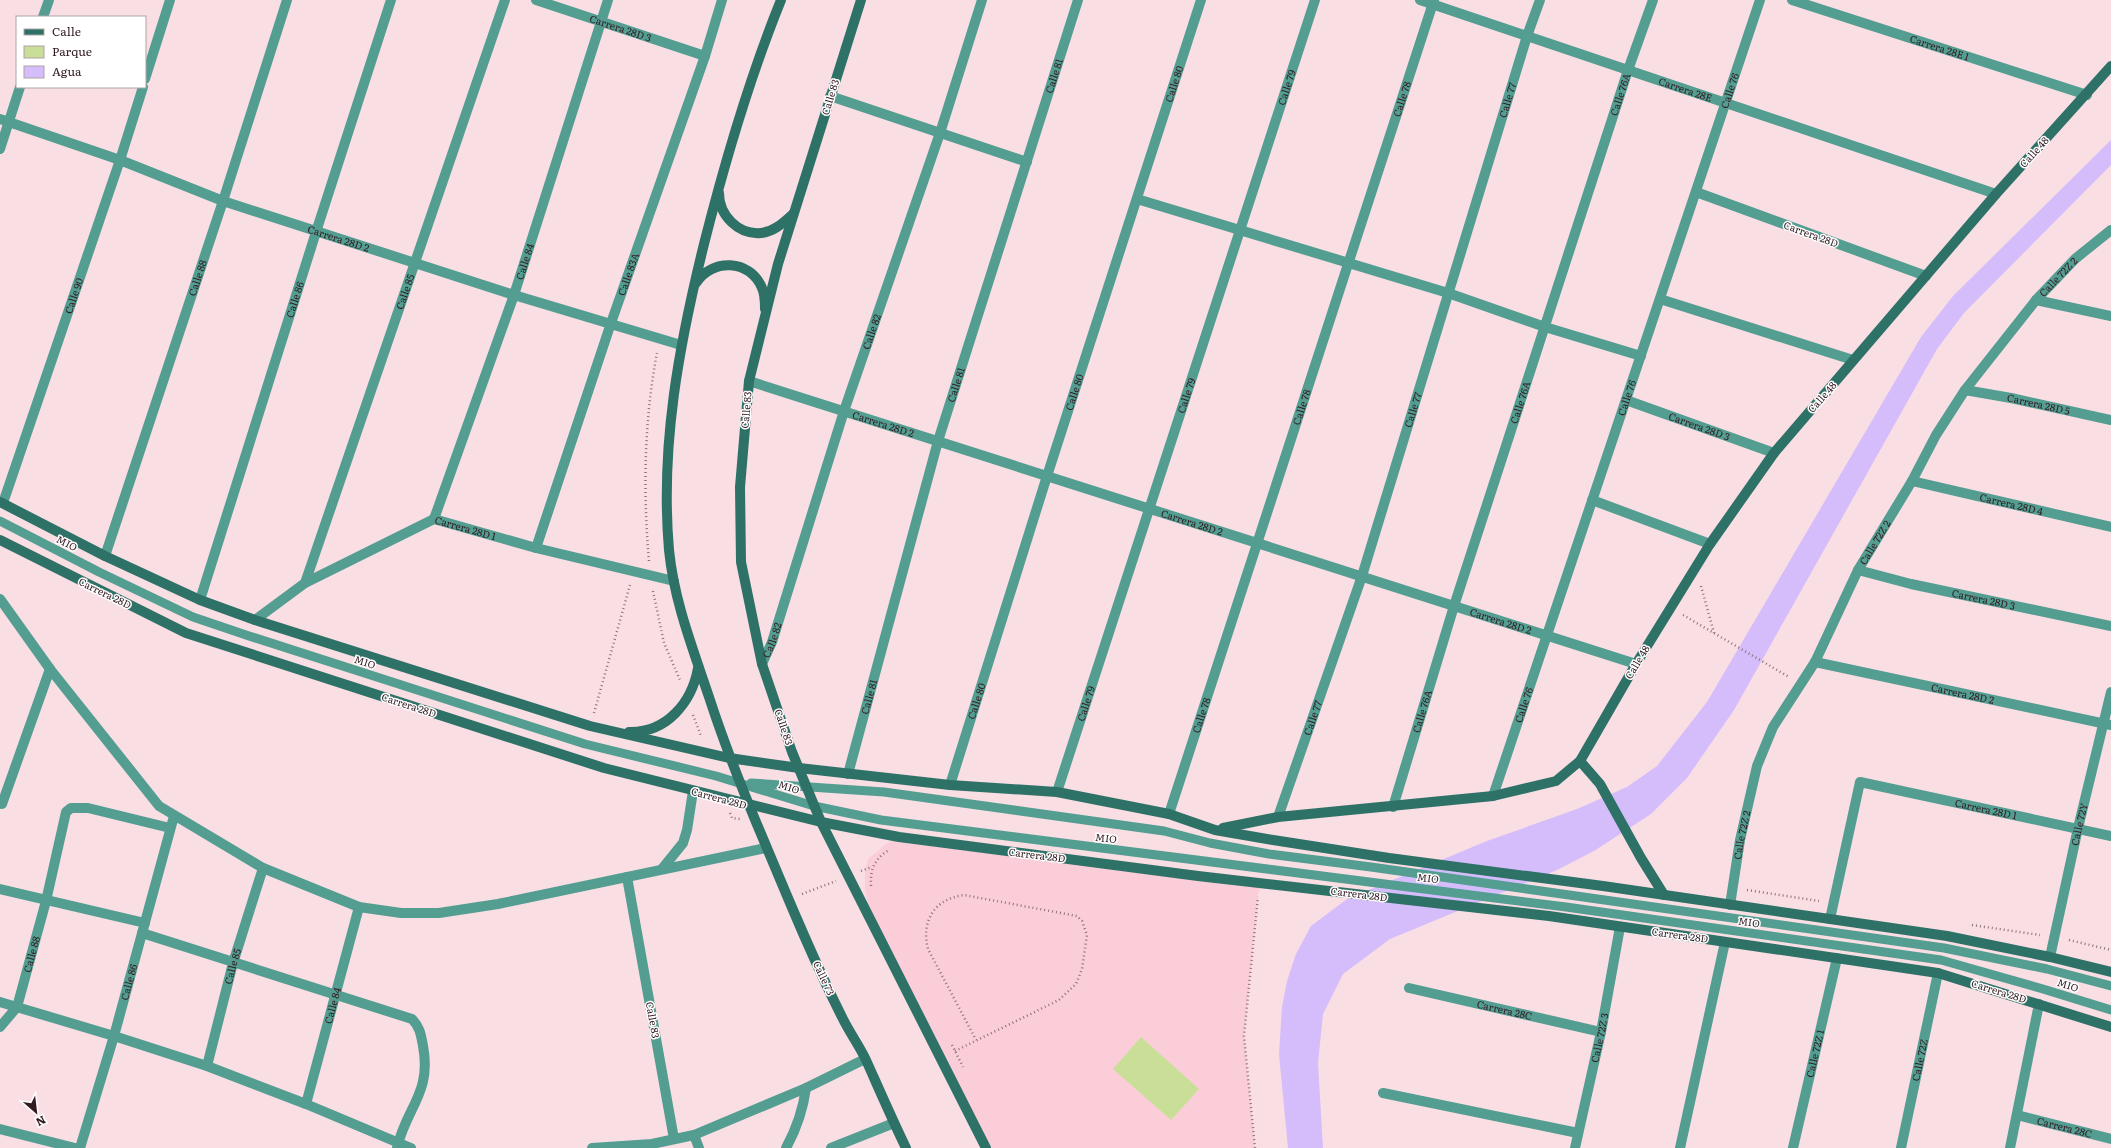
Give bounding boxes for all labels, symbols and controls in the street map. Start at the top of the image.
street label: Carrera 28D 3 [588,10,654,45]
legend [16,16,146,88]
text: Calle [52,22,81,40]
street label: Carrera 28E 1 [1908,30,1971,64]
text: Parque [52,42,92,60]
street label: Calle 81 [1041,56,1066,95]
text: Agua [52,62,82,80]
street label: Calle 80 [1160,63,1186,104]
street label: Calle 79 [1273,68,1299,107]
street label: Calle 76A [1606,70,1634,117]
street label: Calle 76 [1716,70,1742,110]
street label: Carrera 28E [1657,73,1714,105]
street label: Calle 83 [817,77,842,117]
street label: Calle 78 [1389,79,1414,119]
street label: Calle 77 [1495,80,1519,119]
street label: Calle 48 [2016,133,2052,170]
street label: Carrera 28D [1782,217,1841,250]
street label: Carrera 28D 2 [306,221,371,255]
street label: Calle 84 [511,241,537,281]
street label: Calle 83A [613,250,642,297]
street label: Calle 72Z 2 [2035,253,2080,300]
street label: Calle 88 [184,257,210,298]
street label: Calle 85 [391,272,418,311]
street label: Calle 90 [60,275,86,316]
street label: Calle 86 [282,279,307,319]
street label: Calle 82 [858,312,884,351]
street label: Calle 81 [943,365,968,404]
street label: Calle 80 [1061,372,1087,412]
street label: Calle 79 [1173,376,1198,415]
street label: Calle 76 [1613,377,1639,417]
street label: Calle 48 [1804,377,1840,416]
street label: Calle 76A [1506,379,1534,426]
street label: Calle 78 [1288,387,1314,427]
street label: Carrera 28D 5 [2006,389,2072,418]
street label: Calle 77 [1400,390,1425,429]
street label: Calle 83 [736,391,755,429]
street label: Carrera 28D 2 [851,406,916,440]
street label: Carrera 28D 3 [1667,408,1732,444]
street label: Carrera 28D 4 [1978,489,2045,518]
street label: Carrera 28D 2 [1159,505,1225,539]
street label: Carrera 28D 1 [433,512,498,543]
street label: Calle 72Z 2 [1855,517,1894,567]
street label: MIO [54,531,81,554]
street label: Carrera 28D [76,573,134,612]
street label: Carrera 28D 3 [1951,585,2017,613]
street label: Carrera 28D 2 [1468,603,1534,637]
street label: Calle 82 [758,620,785,660]
street label: Calle 48 [1621,642,1653,682]
street label: MIO [353,651,378,672]
street label: Calle 81 [856,677,880,716]
street label: Carrera 28D 2 [1930,679,1996,707]
street label: Calle 80 [963,681,989,721]
street label: Calle 79 [1073,684,1098,723]
street label: Calle 76 [1510,685,1536,725]
street label: Calle 76A [1408,687,1435,734]
street label: Carrera 28D [380,689,439,721]
street label: Calle 78 [1188,695,1214,735]
street label: Calle 77 [1299,698,1325,737]
street label: Calle 83 [771,707,798,747]
street label: MIO [777,776,802,797]
street label: Carrera 28D [690,783,749,812]
street label: Carrera 28D 1 [1954,795,2018,823]
street label: Calle 72Y [2066,801,2091,847]
street label: Calle 72Z 2 [1729,809,1754,861]
street label: MIO [1094,829,1118,846]
street label: Carrera 28D [1008,844,1067,865]
street label: MIO [1416,869,1440,886]
street label: Carrera 28D [1330,883,1389,904]
street label: MIO [1737,913,1761,930]
street label: Carrera 28D [1651,923,1710,946]
street label: Calle 88 [19,934,43,974]
street label: Calle 85 [220,946,244,986]
street label: Calle 73 [810,958,839,997]
street label: Calle 86 [116,961,141,1002]
street label: MIO [2056,974,2081,995]
street label: Carrera 28D [1970,975,2029,1006]
street label: Calle 84 [320,985,344,1025]
street label: Carrera 28C [1475,996,1534,1023]
street label: Calle 83 [643,1000,664,1039]
street label: Calle 72Z 3 [1586,1012,1611,1064]
street label: Calle 72Z 1 [1802,1028,1827,1079]
street label: Calle 72Z [1907,1037,1931,1082]
north arrow [16,1092,56,1132]
text: N [33,1112,49,1131]
street label: Carrera 28C [2035,1112,2094,1141]

